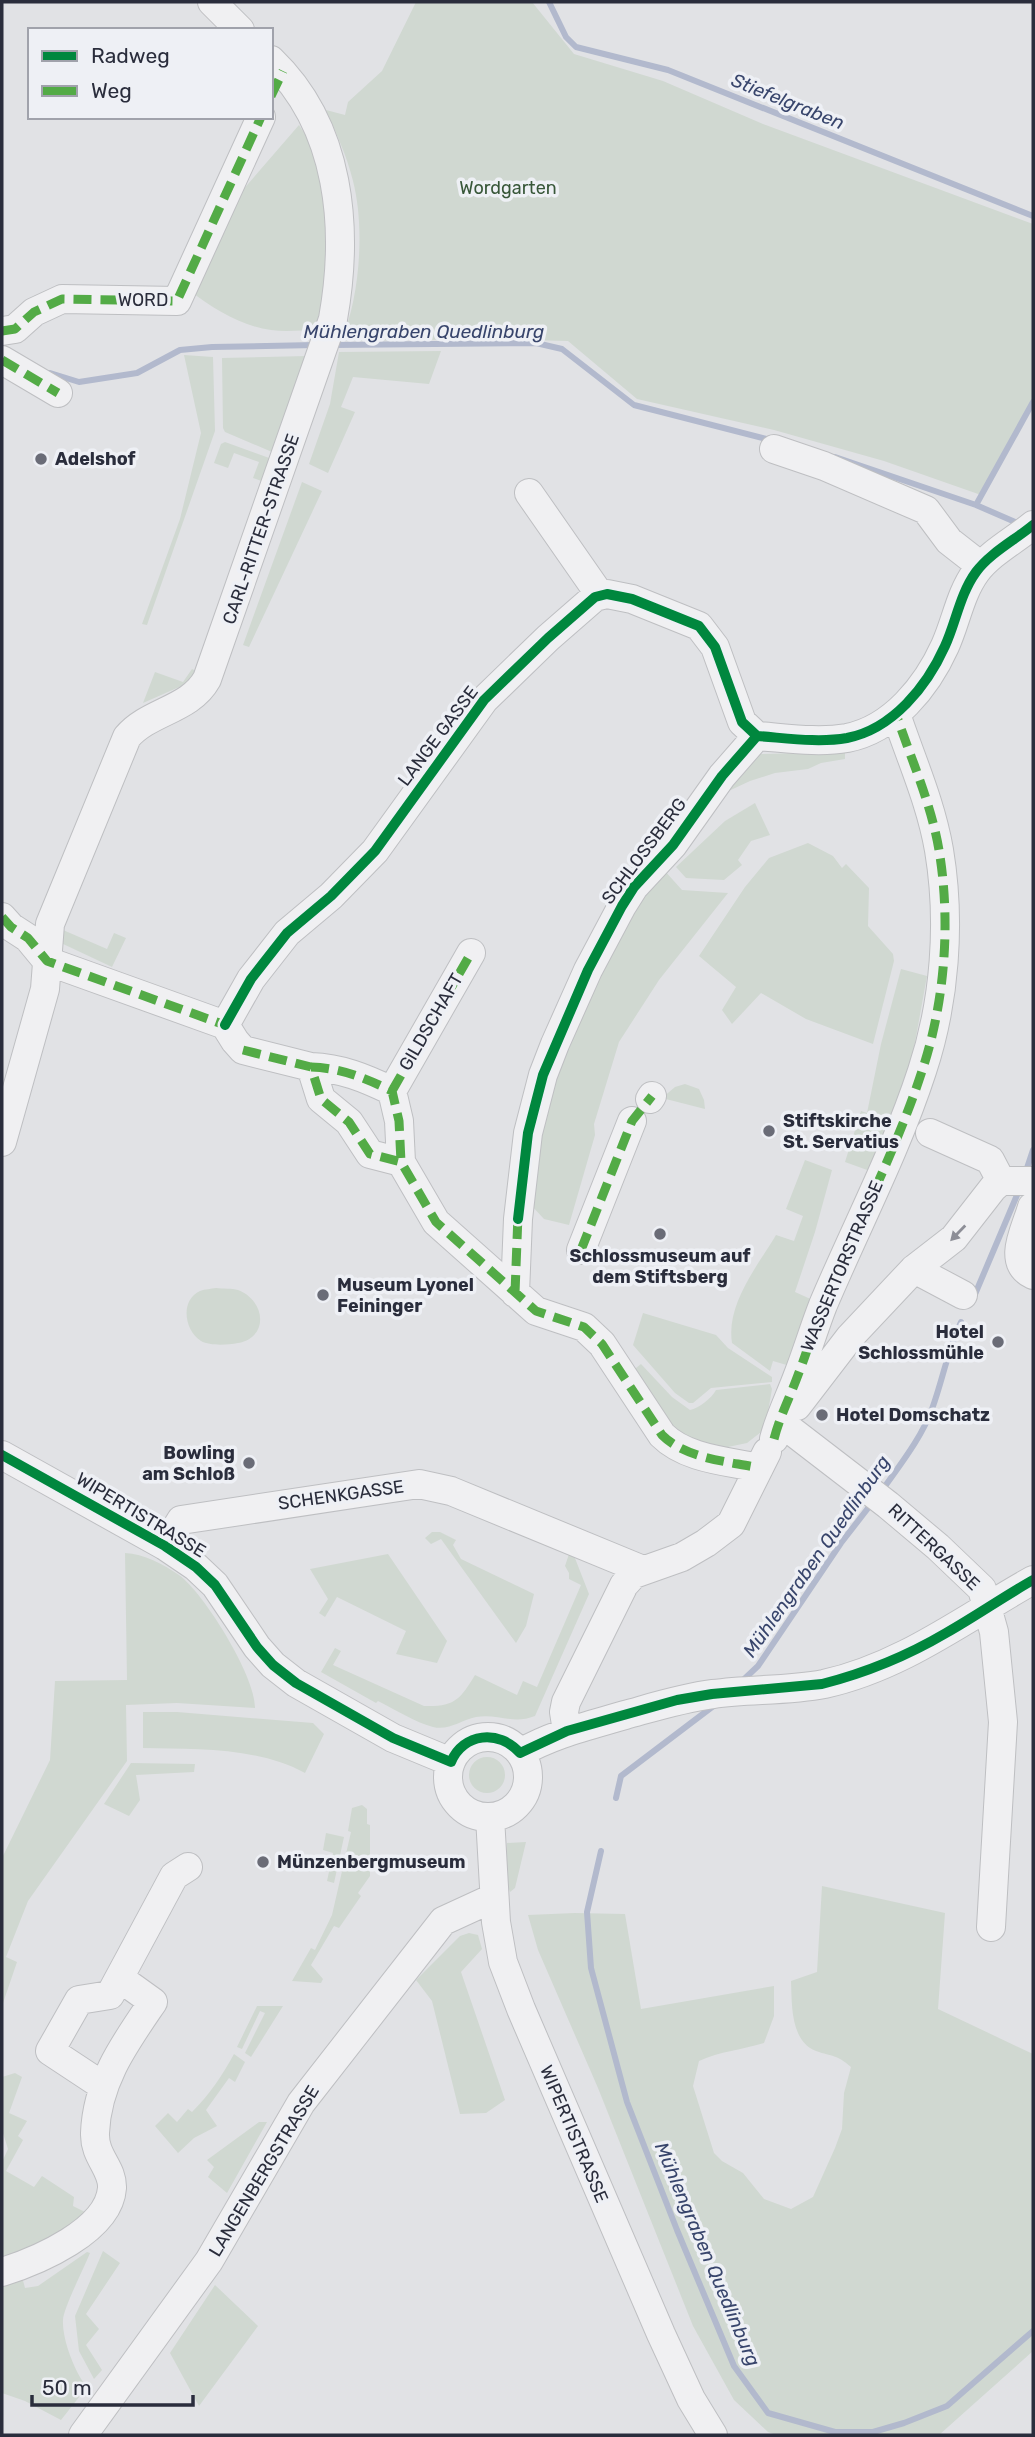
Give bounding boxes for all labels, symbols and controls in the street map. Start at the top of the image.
legend [28,28,273,119]
text: Radweg [91,43,170,68]
water label: Stiefelgraben [728,68,848,135]
text: Weg [91,78,132,103]
park label: Wordgarten [459,177,557,199]
street label: WORD [118,289,168,311]
water label: Mühlengraben Quedlinburg [304,320,544,343]
street label: CARL-RITTER-STRASSE [218,431,304,627]
place label: Adelshof [55,448,136,470]
marker: Adelshof [33,451,49,467]
street label: LANGE GASSE [393,682,483,790]
street label: SCHLOSSBERG [597,793,691,909]
street label: GILDSCHAFT [394,969,468,1075]
place label: Stiftskirche St. Servatius [783,1110,899,1153]
marker: Stiftskirche St. Servatius [761,1123,777,1139]
street label: WASSERTORSTRASSE [796,1177,888,1355]
one-way arrow [949,1225,966,1242]
marker: Schlossmuseum auf dem Stiftsberg [652,1226,668,1242]
place label: Schlossmuseum auf dem Stiftsberg [570,1245,751,1288]
place label: Museum Lyonel Feininger [337,1274,474,1317]
marker: Museum Lyonel Feininger [315,1287,331,1303]
place label: Hotel Schlossmühle [858,1321,984,1364]
marker: Hotel Schlossmühle [990,1334,1006,1350]
place label: Hotel Domschatz [836,1404,990,1426]
marker: Hotel Domschatz [814,1407,830,1423]
place label: Bowling am Schloß [142,1442,235,1485]
water label: Mühlengraben Quedlinburg [738,1451,895,1662]
marker: Bowling am Schloß [241,1455,257,1471]
street label: WIPERTISTRASSE [72,1468,210,1562]
street label: SCHENKGASSE [277,1475,405,1515]
street label: RITTERGASSE [884,1499,984,1595]
place label: Münzenbergmuseum [277,1851,465,1873]
marker: Münzenbergmuseum [255,1854,271,1870]
street label: WIPERTISTRASSE [535,2062,613,2206]
street label: LANGENBERGSTRASSE [204,2081,324,2261]
water label: Mühlengraben Quedlinburg [650,2139,765,2370]
scale bar [32,2364,192,2408]
text: 50 m [42,2375,92,2400]

